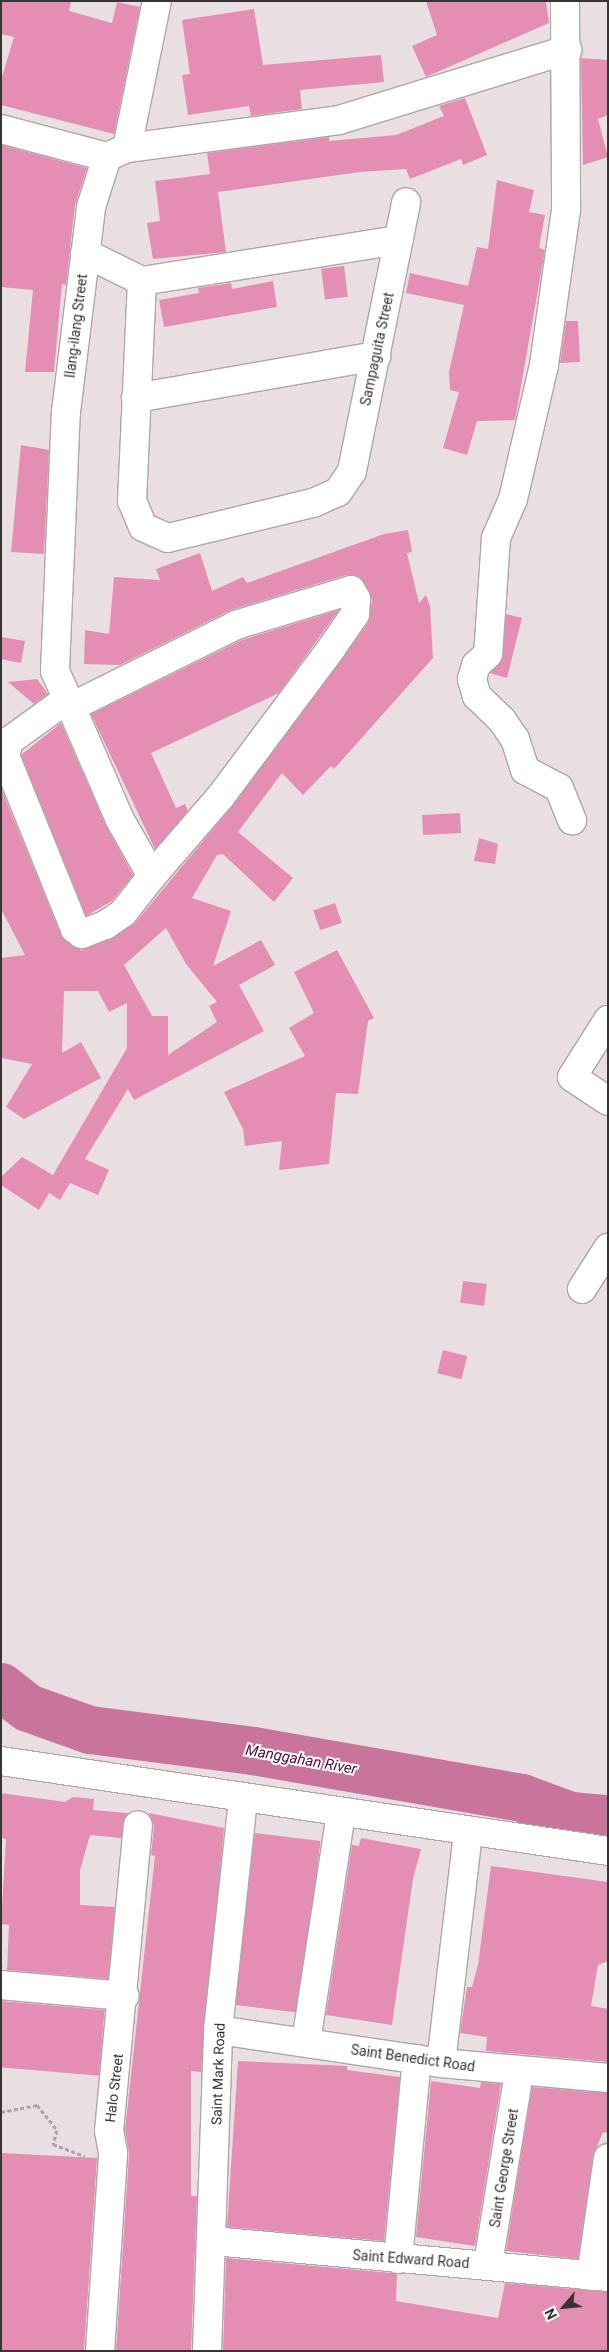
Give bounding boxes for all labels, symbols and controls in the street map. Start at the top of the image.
street label: Ilang-ilang Street [61,273,91,379]
street label: Sampaguita Street [357,291,397,407]
water label: Manggahan River [244,1741,358,1779]
street label: Saint Mark Road [208,2023,228,2125]
street label: Saint Benedict Road [350,2041,476,2075]
street label: Halo Street [101,2053,127,2123]
street label: Saint George Street [486,2107,522,2229]
street label: Saint Edward Road [352,2247,470,2271]
north arrow [539,2282,589,2332]
text: N [541,2306,560,2322]

